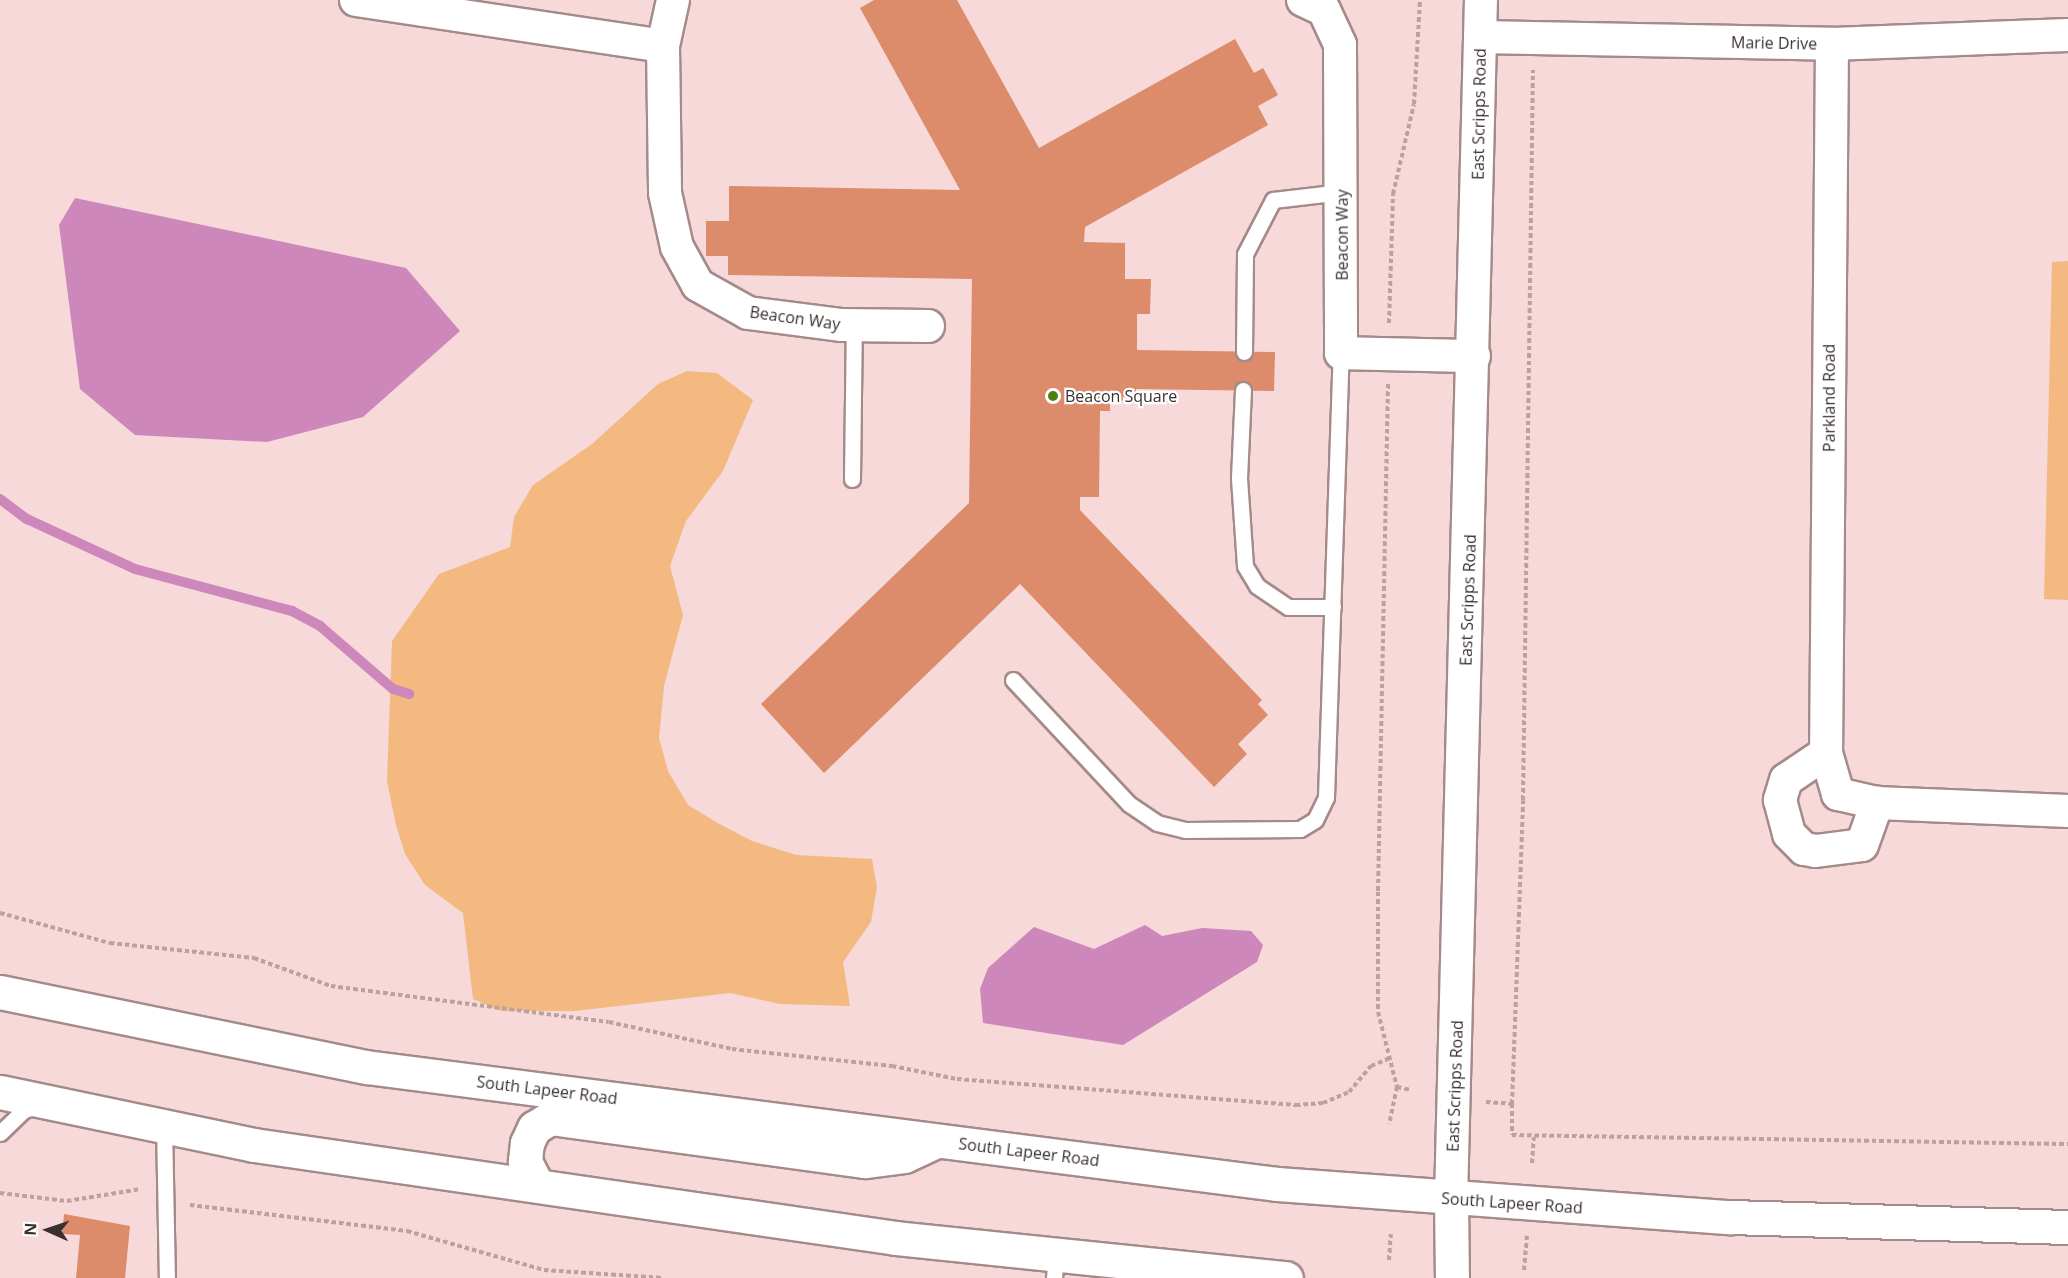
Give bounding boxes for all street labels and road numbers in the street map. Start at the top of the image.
street label: Marie Drive [1731,33,1817,53]
street label: East Scripps Road [1468,48,1490,180]
street label: Beacon Way [1332,189,1352,281]
street label: Beacon Way [749,302,841,334]
street label: Parkland Road [1819,344,1839,452]
street label: East Scripps Road [1456,534,1480,666]
street label: East Scripps Road [1443,1020,1467,1152]
street label: South Lapeer Road [475,1072,619,1108]
street label: South Lapeer Road [957,1134,1101,1170]
street label: South Lapeer Road [1441,1188,1583,1218]

